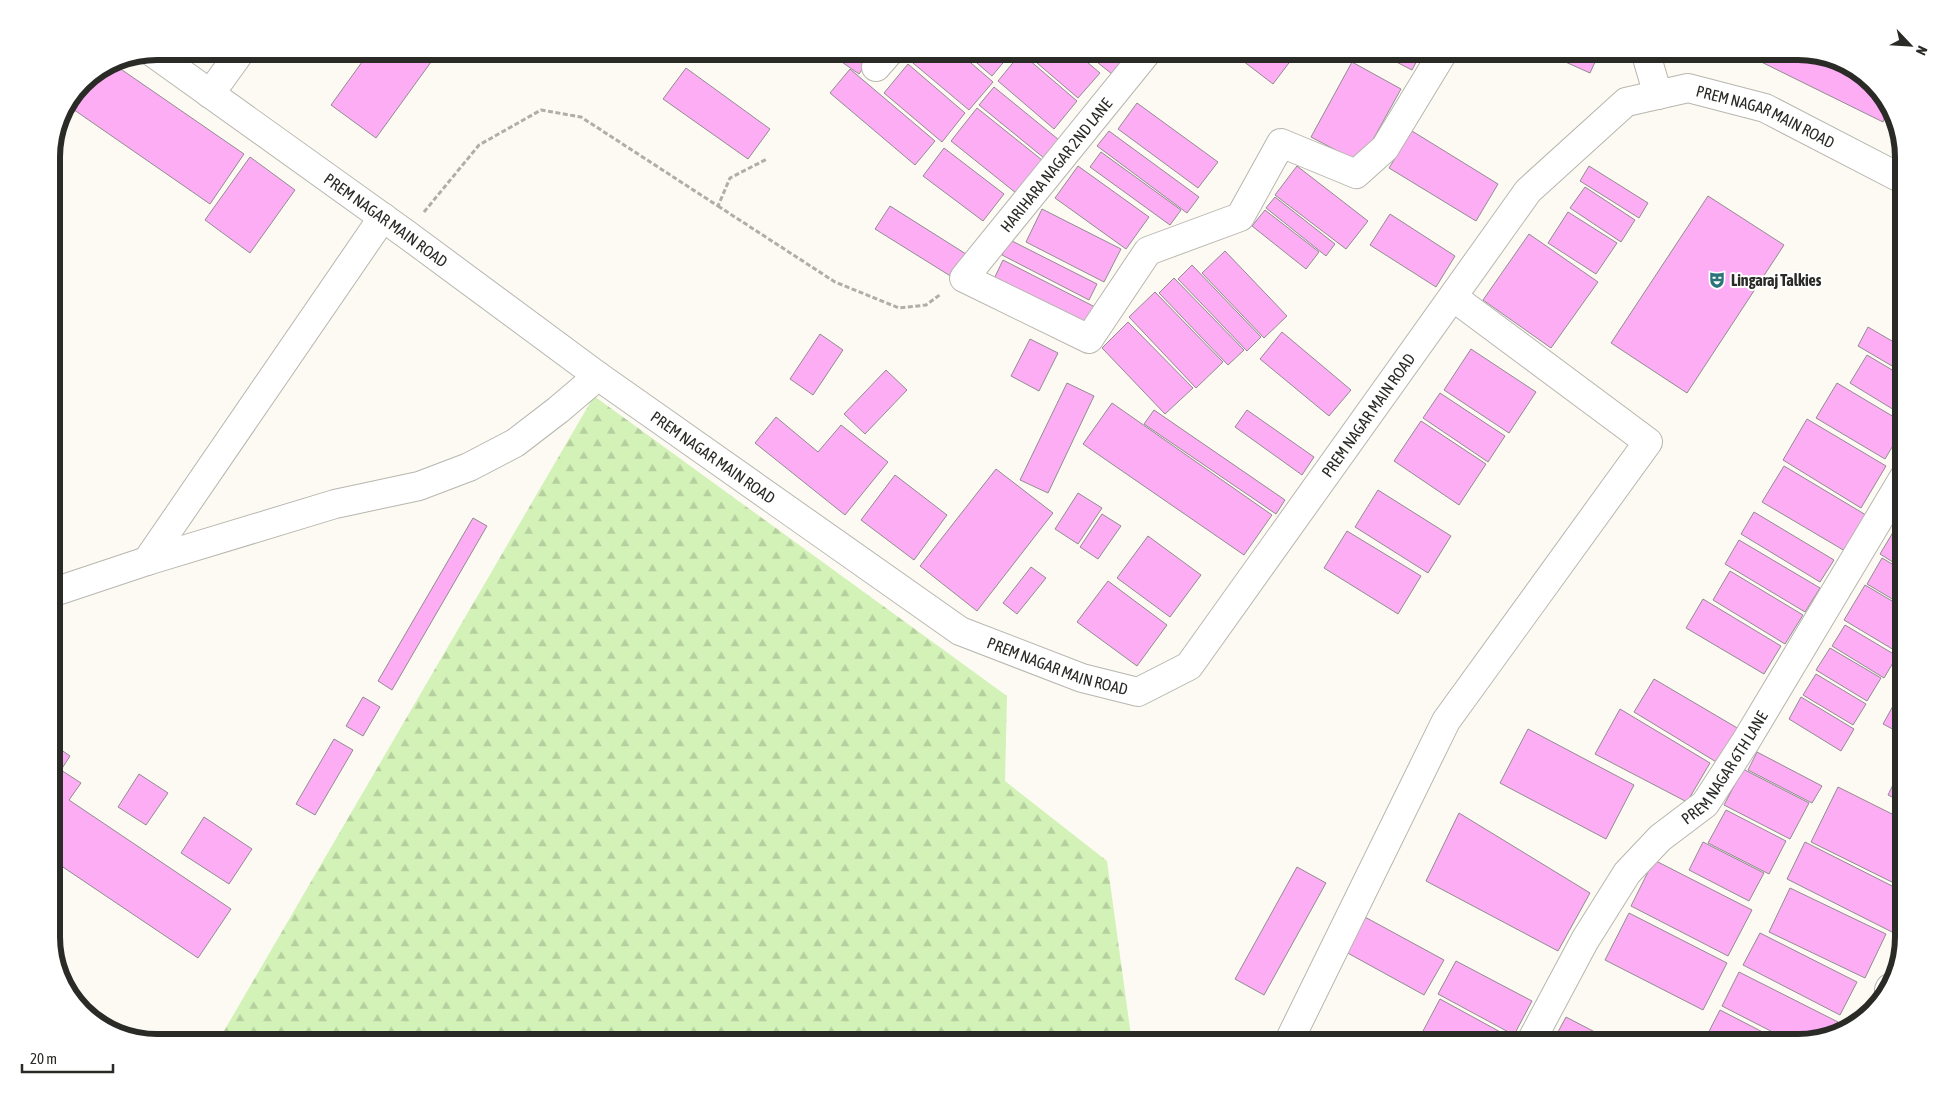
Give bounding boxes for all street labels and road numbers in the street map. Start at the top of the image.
street label: PREM NAGAR MAIN ROAD [1694,82,1838,151]
street label: HARIHARA NAGAR 2ND LANE [997,94,1116,235]
street label: PREM NAGAR MAIN ROAD [321,169,451,271]
street label: PREM NAGAR MAIN ROAD [1318,350,1418,481]
street label: PREM NAGAR MAIN ROAD [647,407,779,507]
street label: PREM NAGAR MAIN ROAD [985,633,1130,698]
street label: PREM NAGAR 6TH LANE [1678,708,1771,828]

